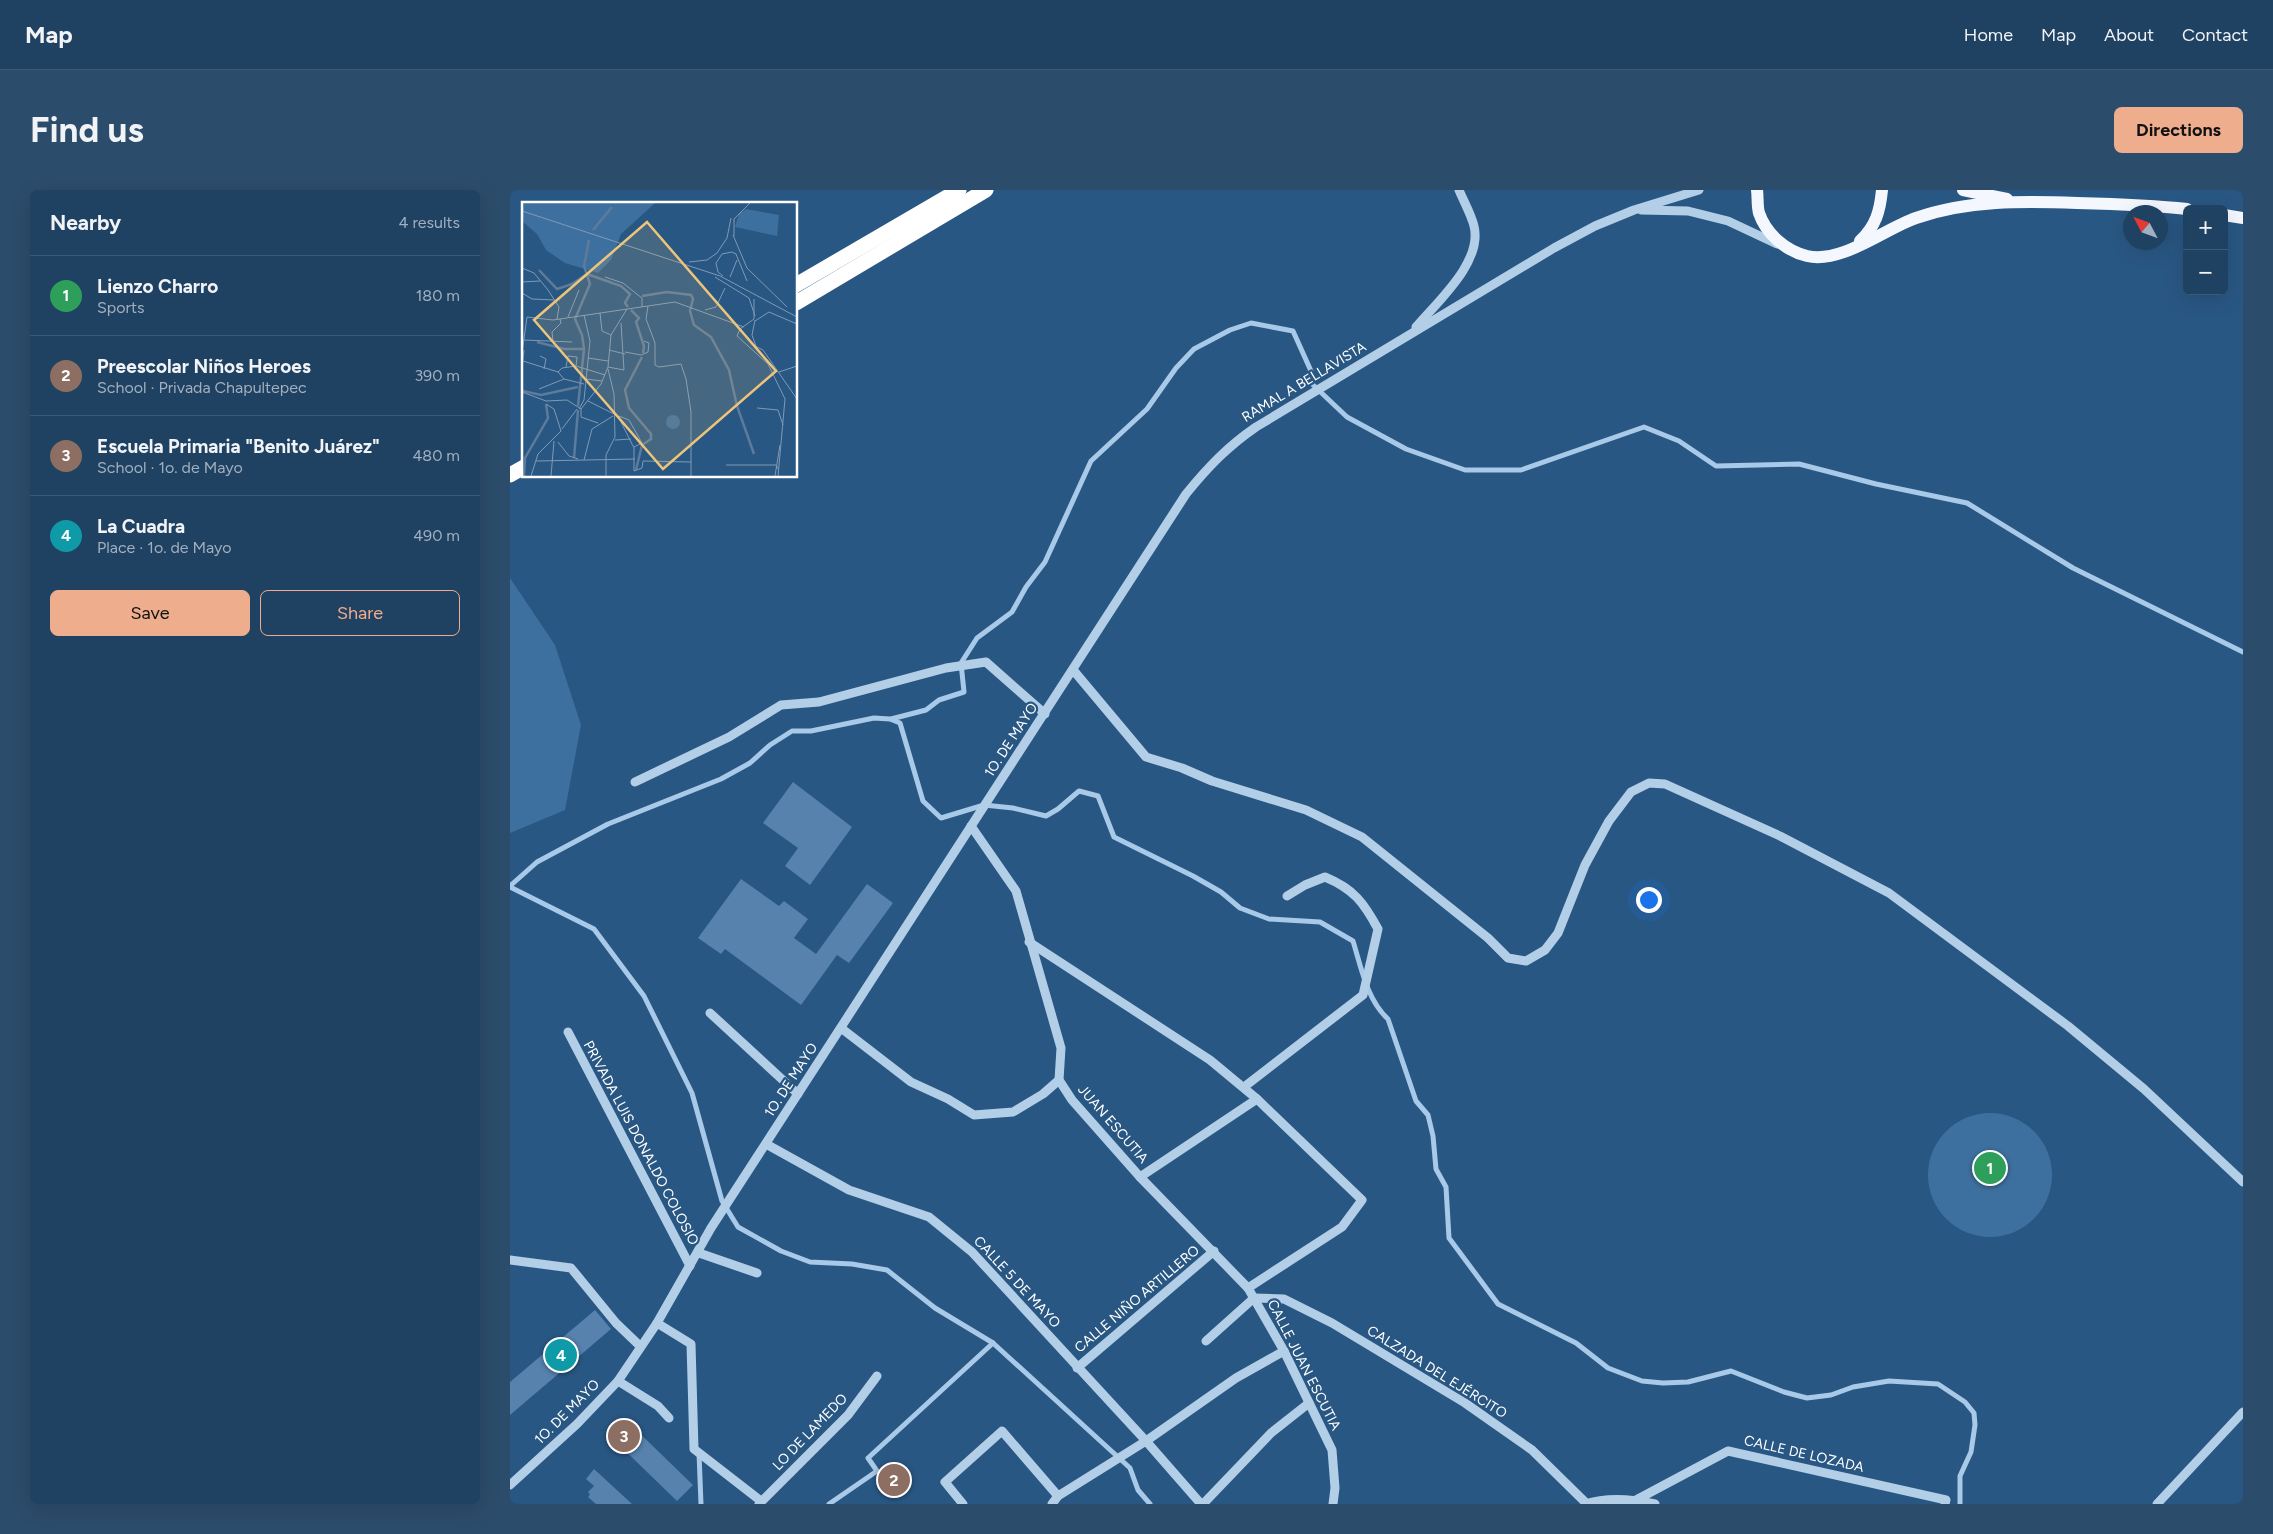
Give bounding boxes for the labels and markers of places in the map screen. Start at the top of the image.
pin: 1 [1974,1149,2006,1187]
pin: 4 [545,1336,577,1374]
pin: 3 [608,1417,640,1455]
pin: 2 [878,1461,910,1499]

